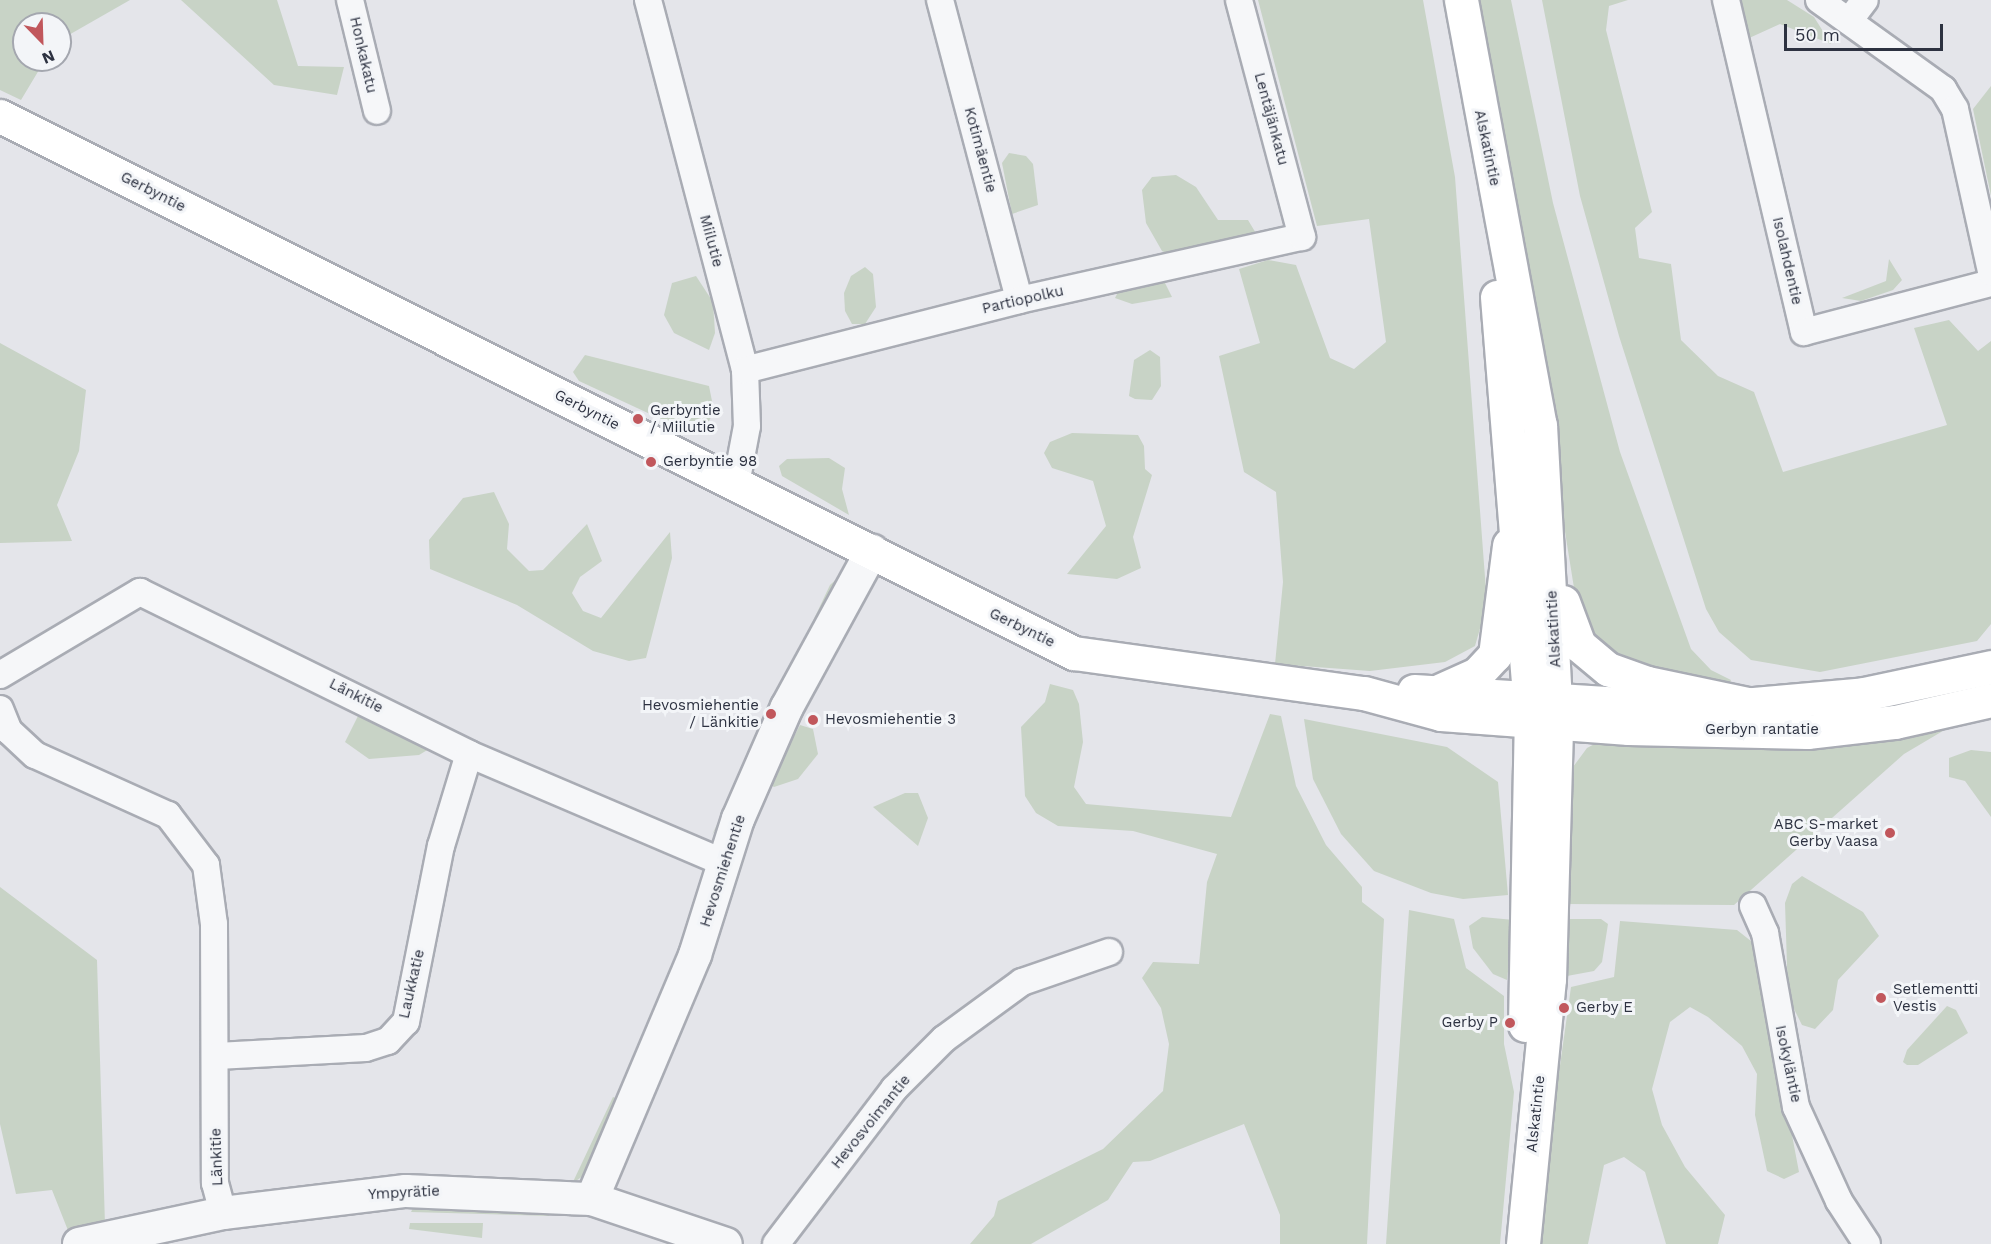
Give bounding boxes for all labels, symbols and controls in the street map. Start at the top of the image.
north arrow [12,12,72,72]
scale bar [1787,12,1946,50]
street label: Honkakatu [345,15,381,95]
text: 50 m [1795,24,1840,45]
text: N [39,46,58,68]
street label: Lentäjänkatu [1250,71,1292,167]
street label: Kotimäentie [960,105,1000,195]
street label: Alskatintie [1470,108,1504,188]
street label: Gerbyntie [117,168,189,216]
street label: Miilutie [695,213,727,269]
street label: Isolahdentie [1768,215,1806,307]
street label: Partiopolku [980,282,1066,318]
street label: Gerbyntie [551,386,623,434]
place label: Gerbyntie / Miilutie [650,401,721,436]
marker: Gerbyntie / Miilutie [631,412,645,426]
place label: Gerbyntie 98 [663,453,757,471]
marker: Gerbyntie 98 [644,455,658,469]
street label: Alskatintie [1543,590,1565,668]
street label: Gerbyntie [986,604,1058,652]
street label: Länkitie [326,675,386,717]
place label: Hevosmiehentie / Länkitie [642,696,759,731]
marker: Hevosmiehentie / Länkitie [764,707,778,721]
place label: Hevosmiehentie 3 [825,711,956,729]
marker: Hevosmiehentie 3 [806,713,820,727]
street label: Gerbyn rantatie [1705,721,1819,739]
street label: Hevosmiehentie [696,813,750,929]
place label: ABC S-market Gerby Vaasa [1774,815,1878,850]
marker: ABC S-market Gerby Vaasa [1883,826,1897,840]
street label: Laukkatie [395,948,429,1020]
place label: Setlementti Vestis [1893,980,1978,1015]
marker: Setlementti Vestis [1874,991,1888,1005]
place label: Gerby E [1576,999,1633,1017]
marker: Gerby E [1557,1001,1571,1015]
place label: Gerby P [1441,1014,1498,1032]
marker: Gerby P [1503,1016,1517,1030]
street label: Isokyläntie [1771,1024,1805,1104]
street label: Hevosvoimantie [828,1071,914,1173]
street label: Alskatintie [1523,1075,1549,1153]
street label: Länkitie [207,1128,227,1186]
street label: Ympyrätie [368,1182,440,1204]

